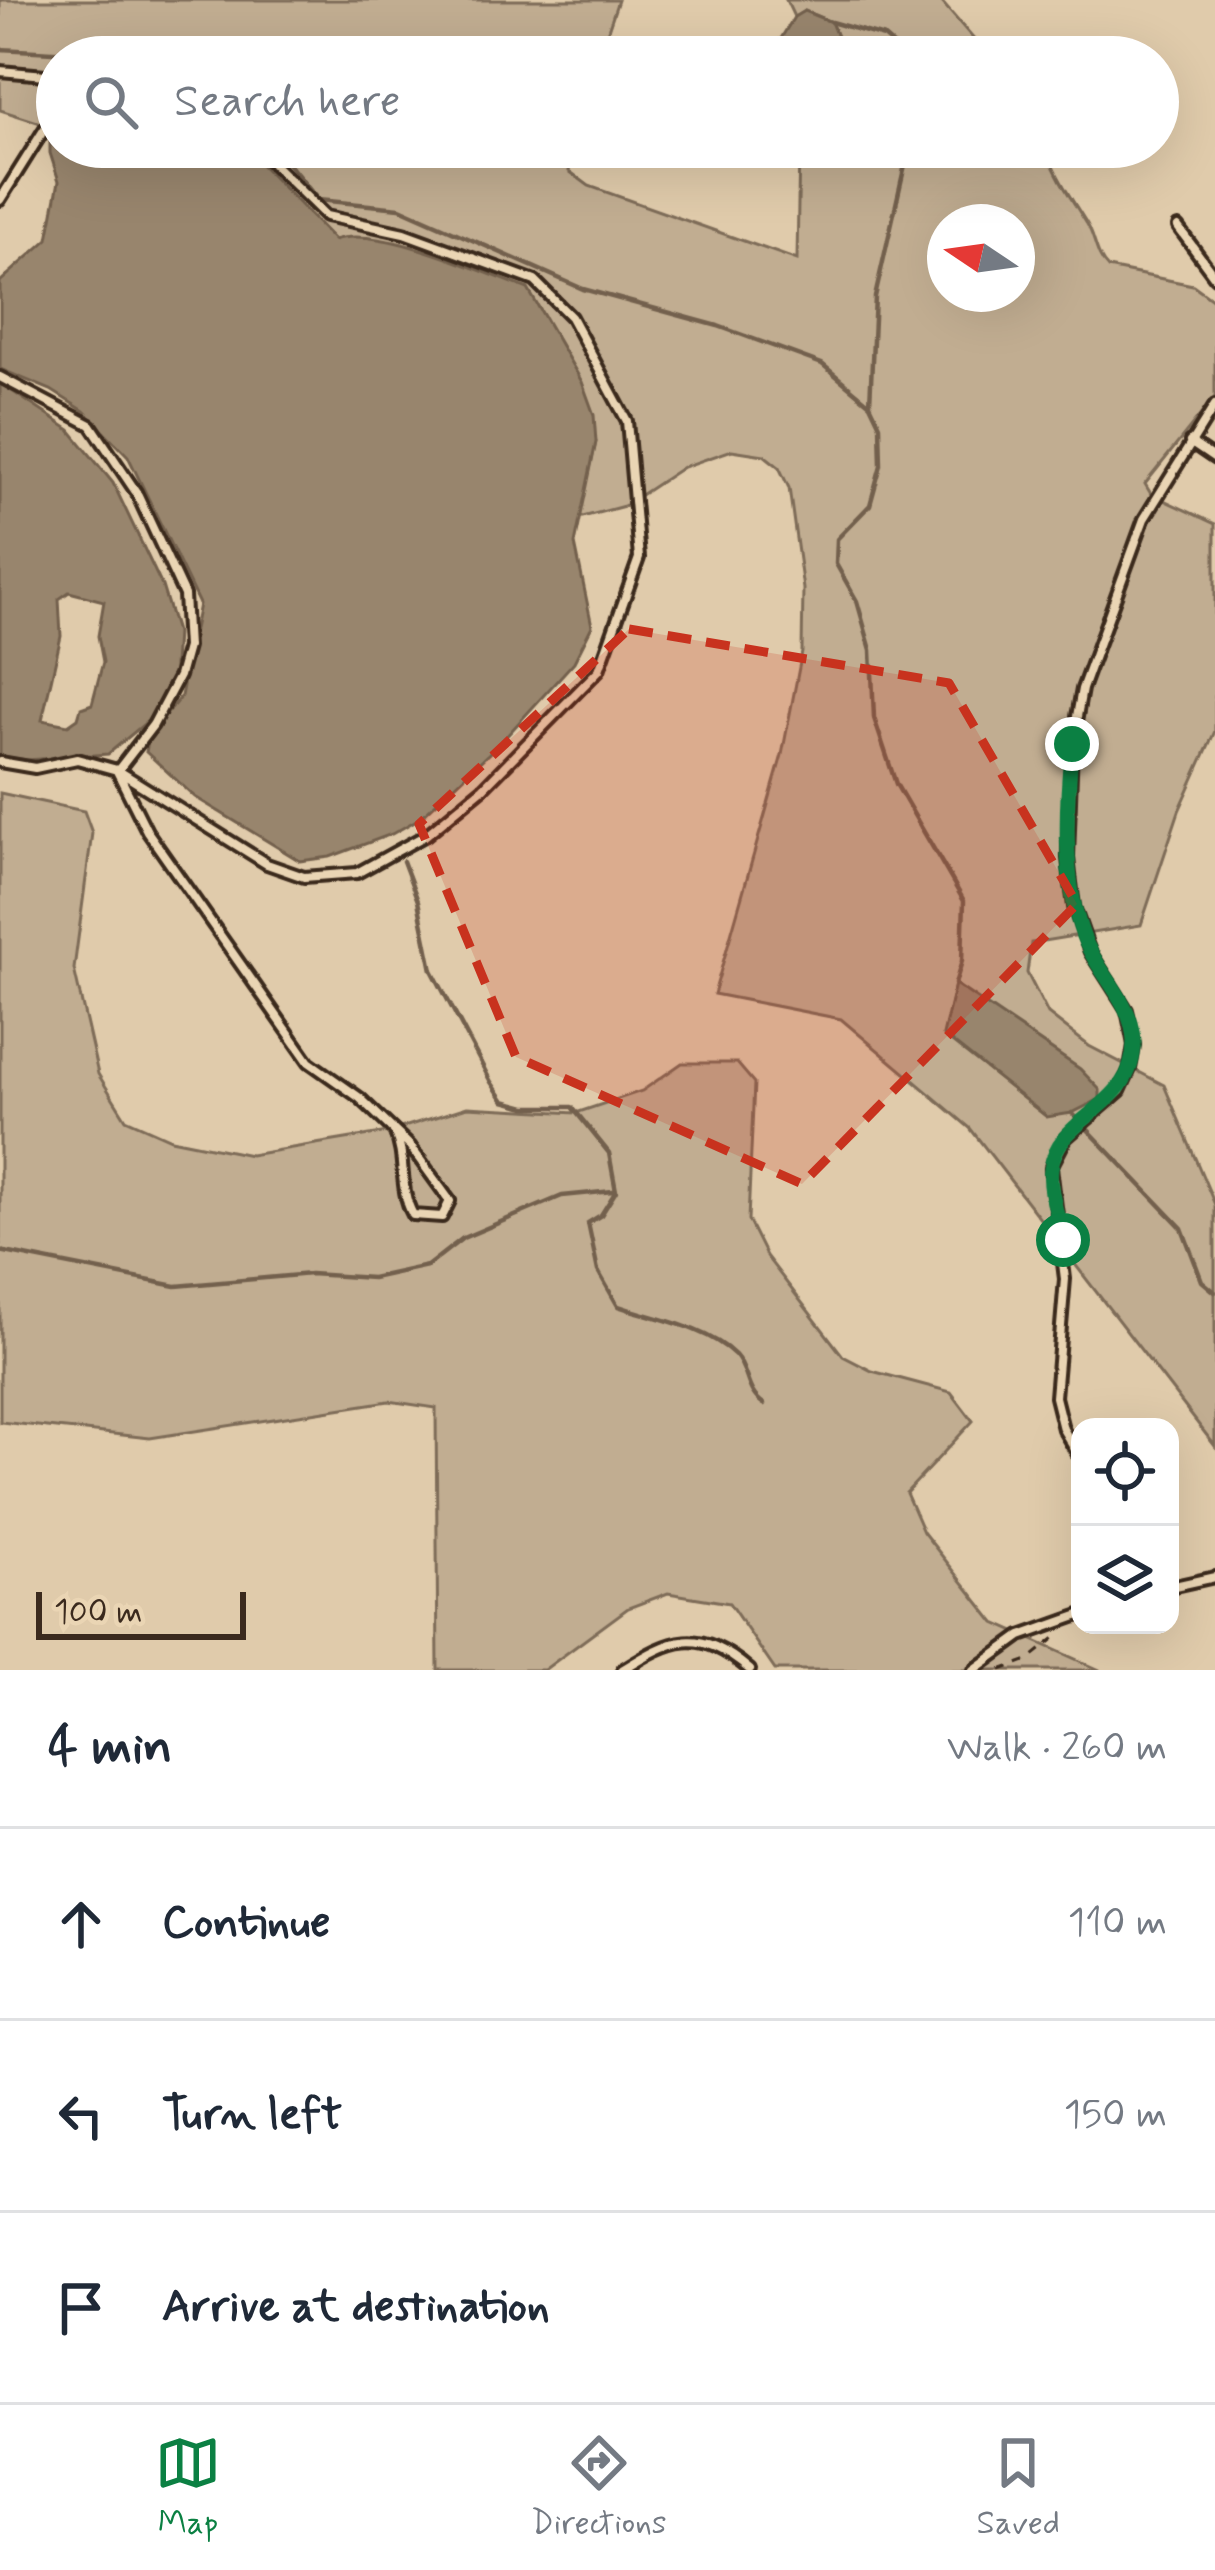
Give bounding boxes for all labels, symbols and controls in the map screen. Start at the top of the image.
search box [36,36,1179,168]
icon: search [78,69,144,135]
text: Search here [174,73,401,132]
north arrow [927,204,1035,312]
route end [1045,717,1099,771]
route start [1036,1213,1090,1267]
map controls [1071,1418,1179,1634]
button: locate [1071,1418,1179,1526]
button: layers [1071,1526,1179,1634]
scale bar [36,1586,246,1639]
text: 100 m [54,1591,143,1635]
text: 4 min [48,1715,172,1781]
text: Walk · 260 m [947,1723,1167,1774]
icon: ahead [48,1891,114,1957]
text: Continue [162,1894,330,1953]
text: 110 m [1068,1898,1167,1949]
icon: left [48,2083,114,2149]
text: Turn left [162,2086,342,2145]
text: 150 m [1064,2090,1167,2141]
icon: arrive [48,2275,114,2341]
text: Arrive at destination [162,2278,550,2337]
tab: Map [155,2430,221,2546]
tab: Directions [531,2430,667,2546]
tab: Saved [977,2430,1060,2546]

